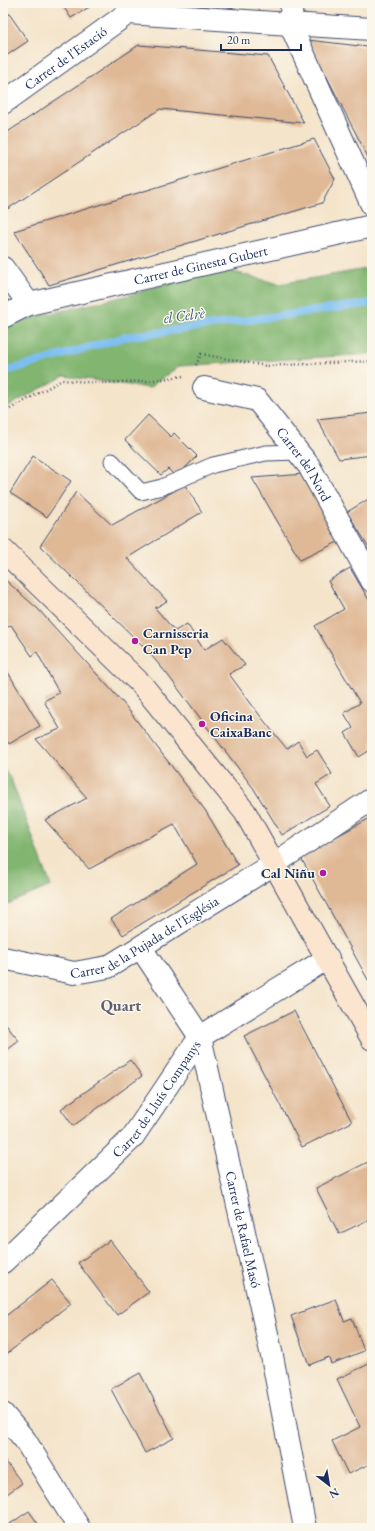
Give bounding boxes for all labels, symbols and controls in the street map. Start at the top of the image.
street label: Carrer de l'Estació [20,22,111,94]
scale bar [221,26,301,52]
text: 20 m [227,32,251,48]
street label: Carrer de Ginesta Gubert [132,241,270,289]
water label: el Celrè [162,303,207,327]
street label: Carrer del Nord [272,423,336,505]
place label: Carnisseria Can Pep [143,624,210,658]
marker: Carnisseria Can Pep [130,636,140,646]
place label: Oficina CaixaBanc [210,707,272,741]
marker: Oficina CaixaBanc [197,719,207,729]
place label: Cal Niñu [261,864,315,882]
marker: Cal Niñu [318,868,328,878]
street label: Carrer de la Pujada de l'Església [68,891,222,983]
district label: Quart [101,995,141,1016]
street label: Carrer de Lluís Companys [108,1036,205,1161]
street label: Carrer de Rafael Masó [221,1169,265,1290]
north arrow [309,1465,349,1505]
text: N [327,1485,342,1502]

